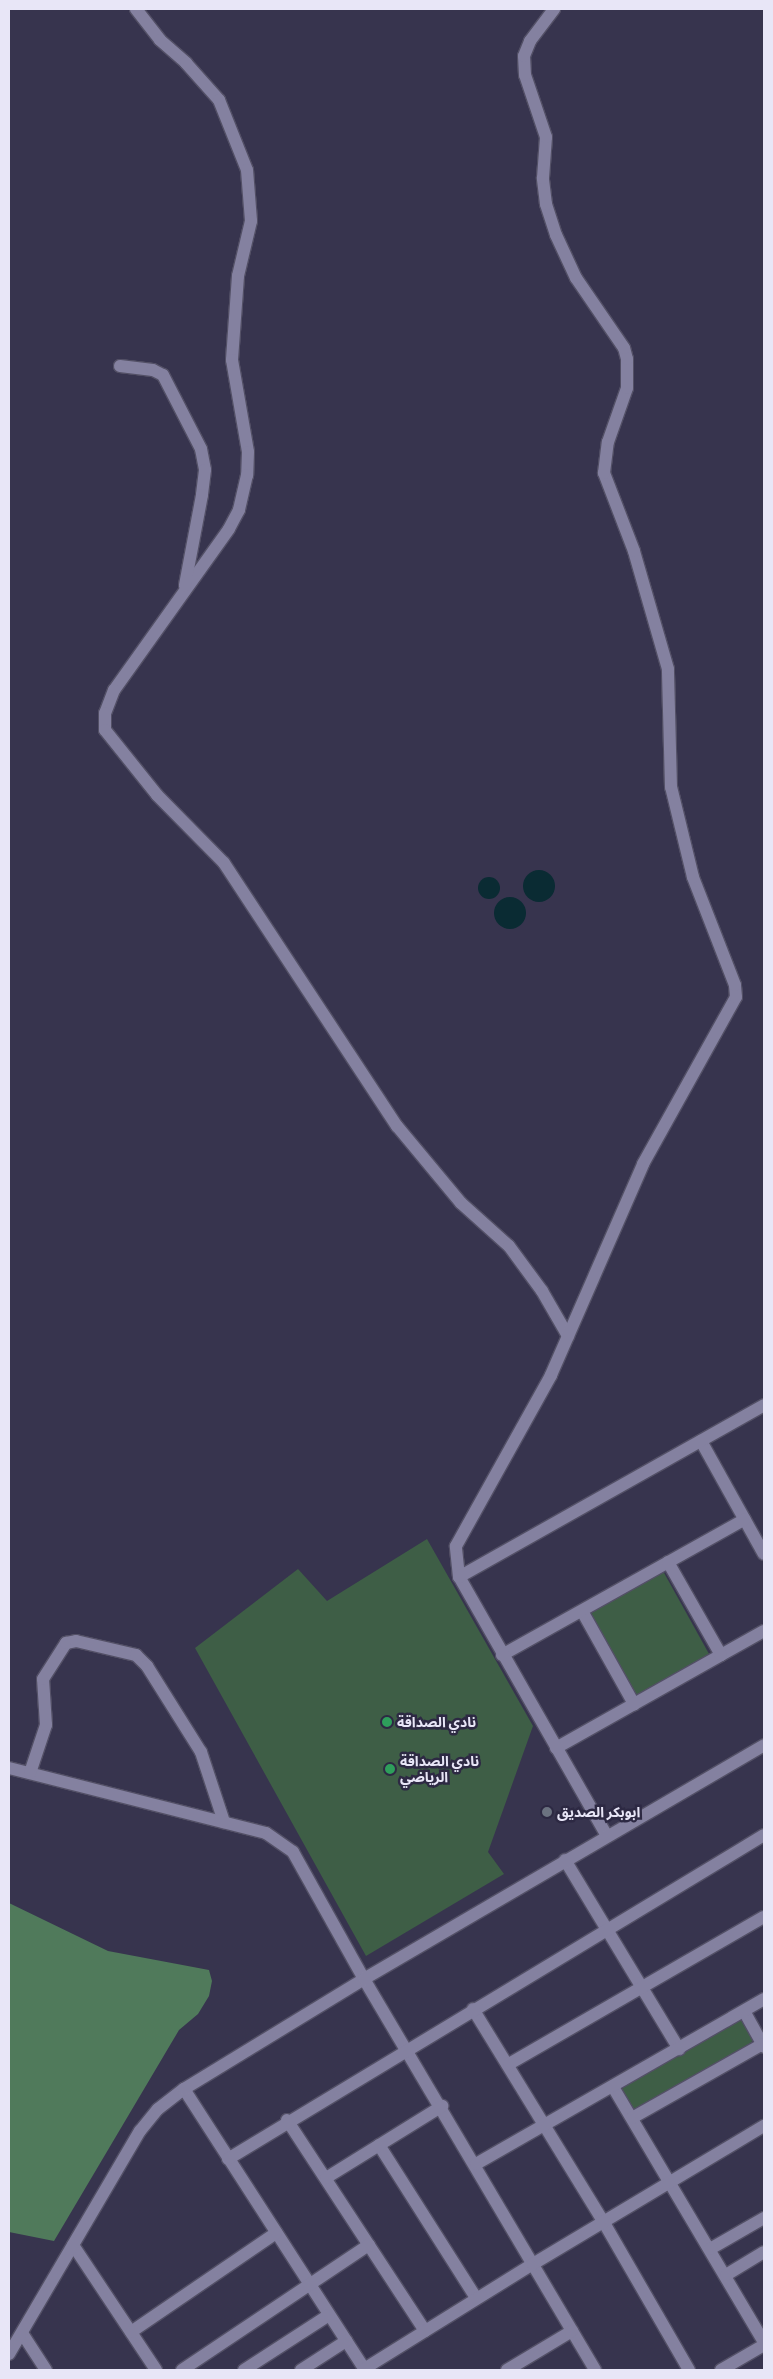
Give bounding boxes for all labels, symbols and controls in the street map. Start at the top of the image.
place label: نادي الصداقة [397,1714,476,1730]
marker: نادي الصداقة [381,1716,393,1728]
place label: نادي الصداقة الرياضي [400,1753,479,1785]
marker: نادي الصداقة الرياضي [384,1763,396,1775]
place label: ابوبكر الصديق [557,1804,640,1820]
marker: ابوبكر الصديق [541,1806,553,1818]

